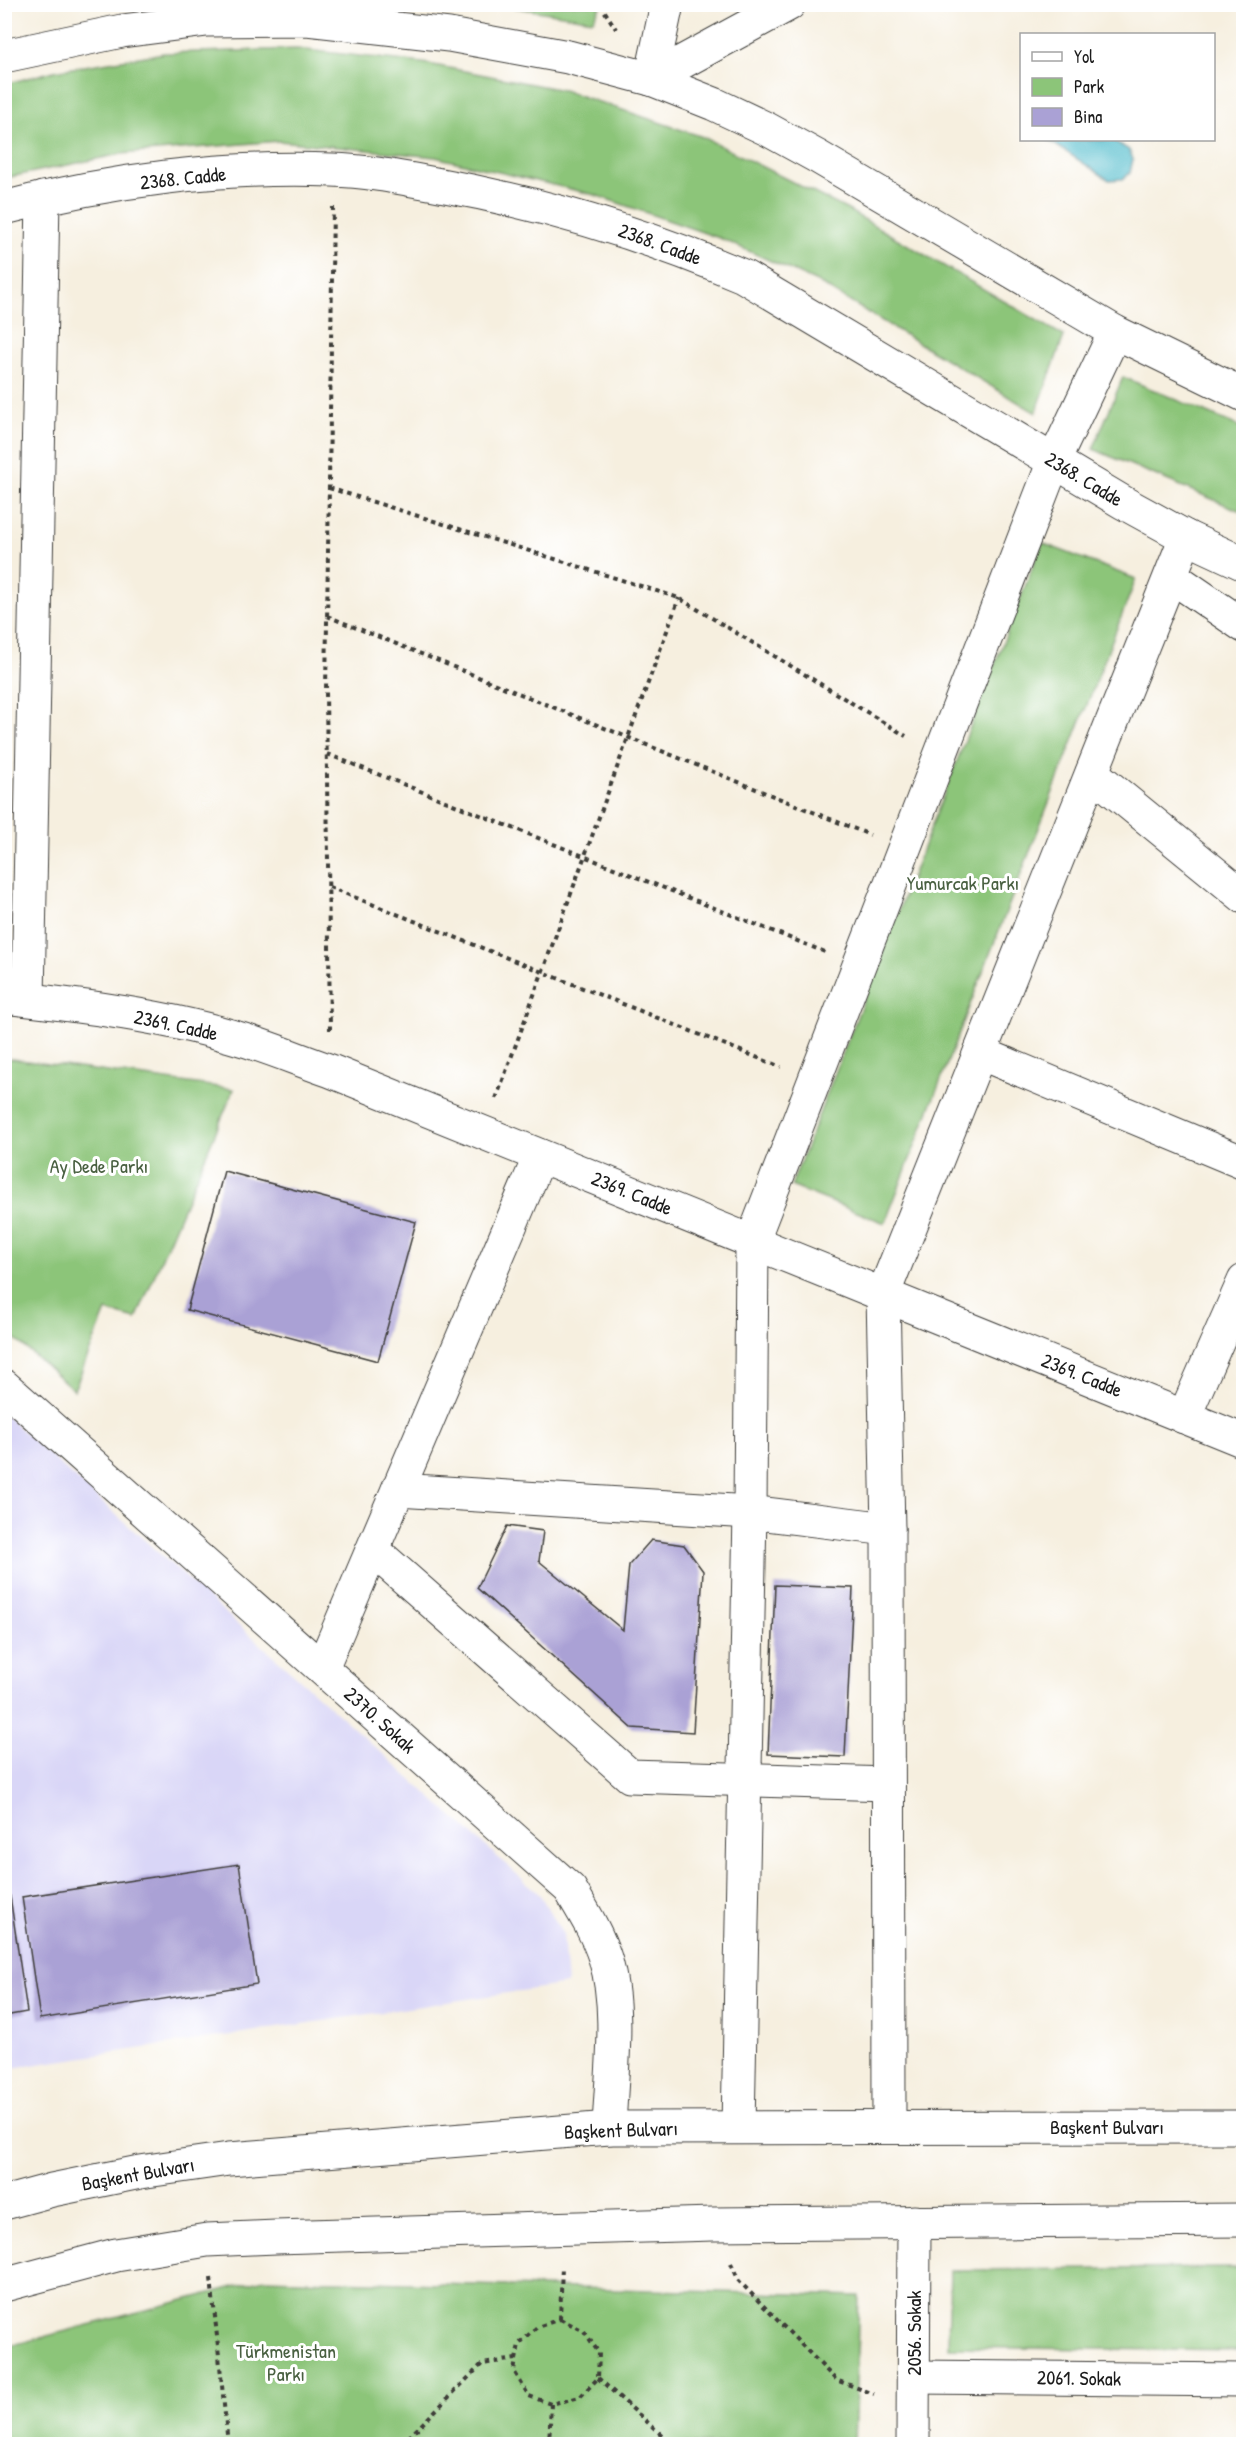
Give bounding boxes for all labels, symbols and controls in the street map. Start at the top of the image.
legend [1020,33,1215,141]
text: Yol [1074,44,1094,69]
text: Park [1074,74,1105,99]
text: Bina [1074,104,1102,129]
street label: 2368. Cadde [139,160,227,195]
street label: 2368. Cadde [615,216,705,271]
street label: 2368. Cadde [1040,445,1128,512]
park label: Yumurcak Parkı [907,869,1019,896]
street label: 2369. Cadde [132,1002,220,1047]
park label: Ay Dede Parkı [50,1152,148,1179]
street label: 2369. Cadde [588,1164,677,1221]
street label: 2369. Cadde [1038,1346,1127,1403]
street label: 2370. Sokak [339,1680,422,1759]
street label: Başkent Bulvarı [1050,2113,1164,2140]
street label: Başkent Bulvarı [564,2114,678,2145]
street label: Başkent Bulvarı [79,2150,196,2197]
street label: 2056. Sokak [900,2290,927,2376]
park label: Türkmenistan Parkı [236,2337,336,2387]
street label: 2061. Sokak [1037,2363,1121,2392]

